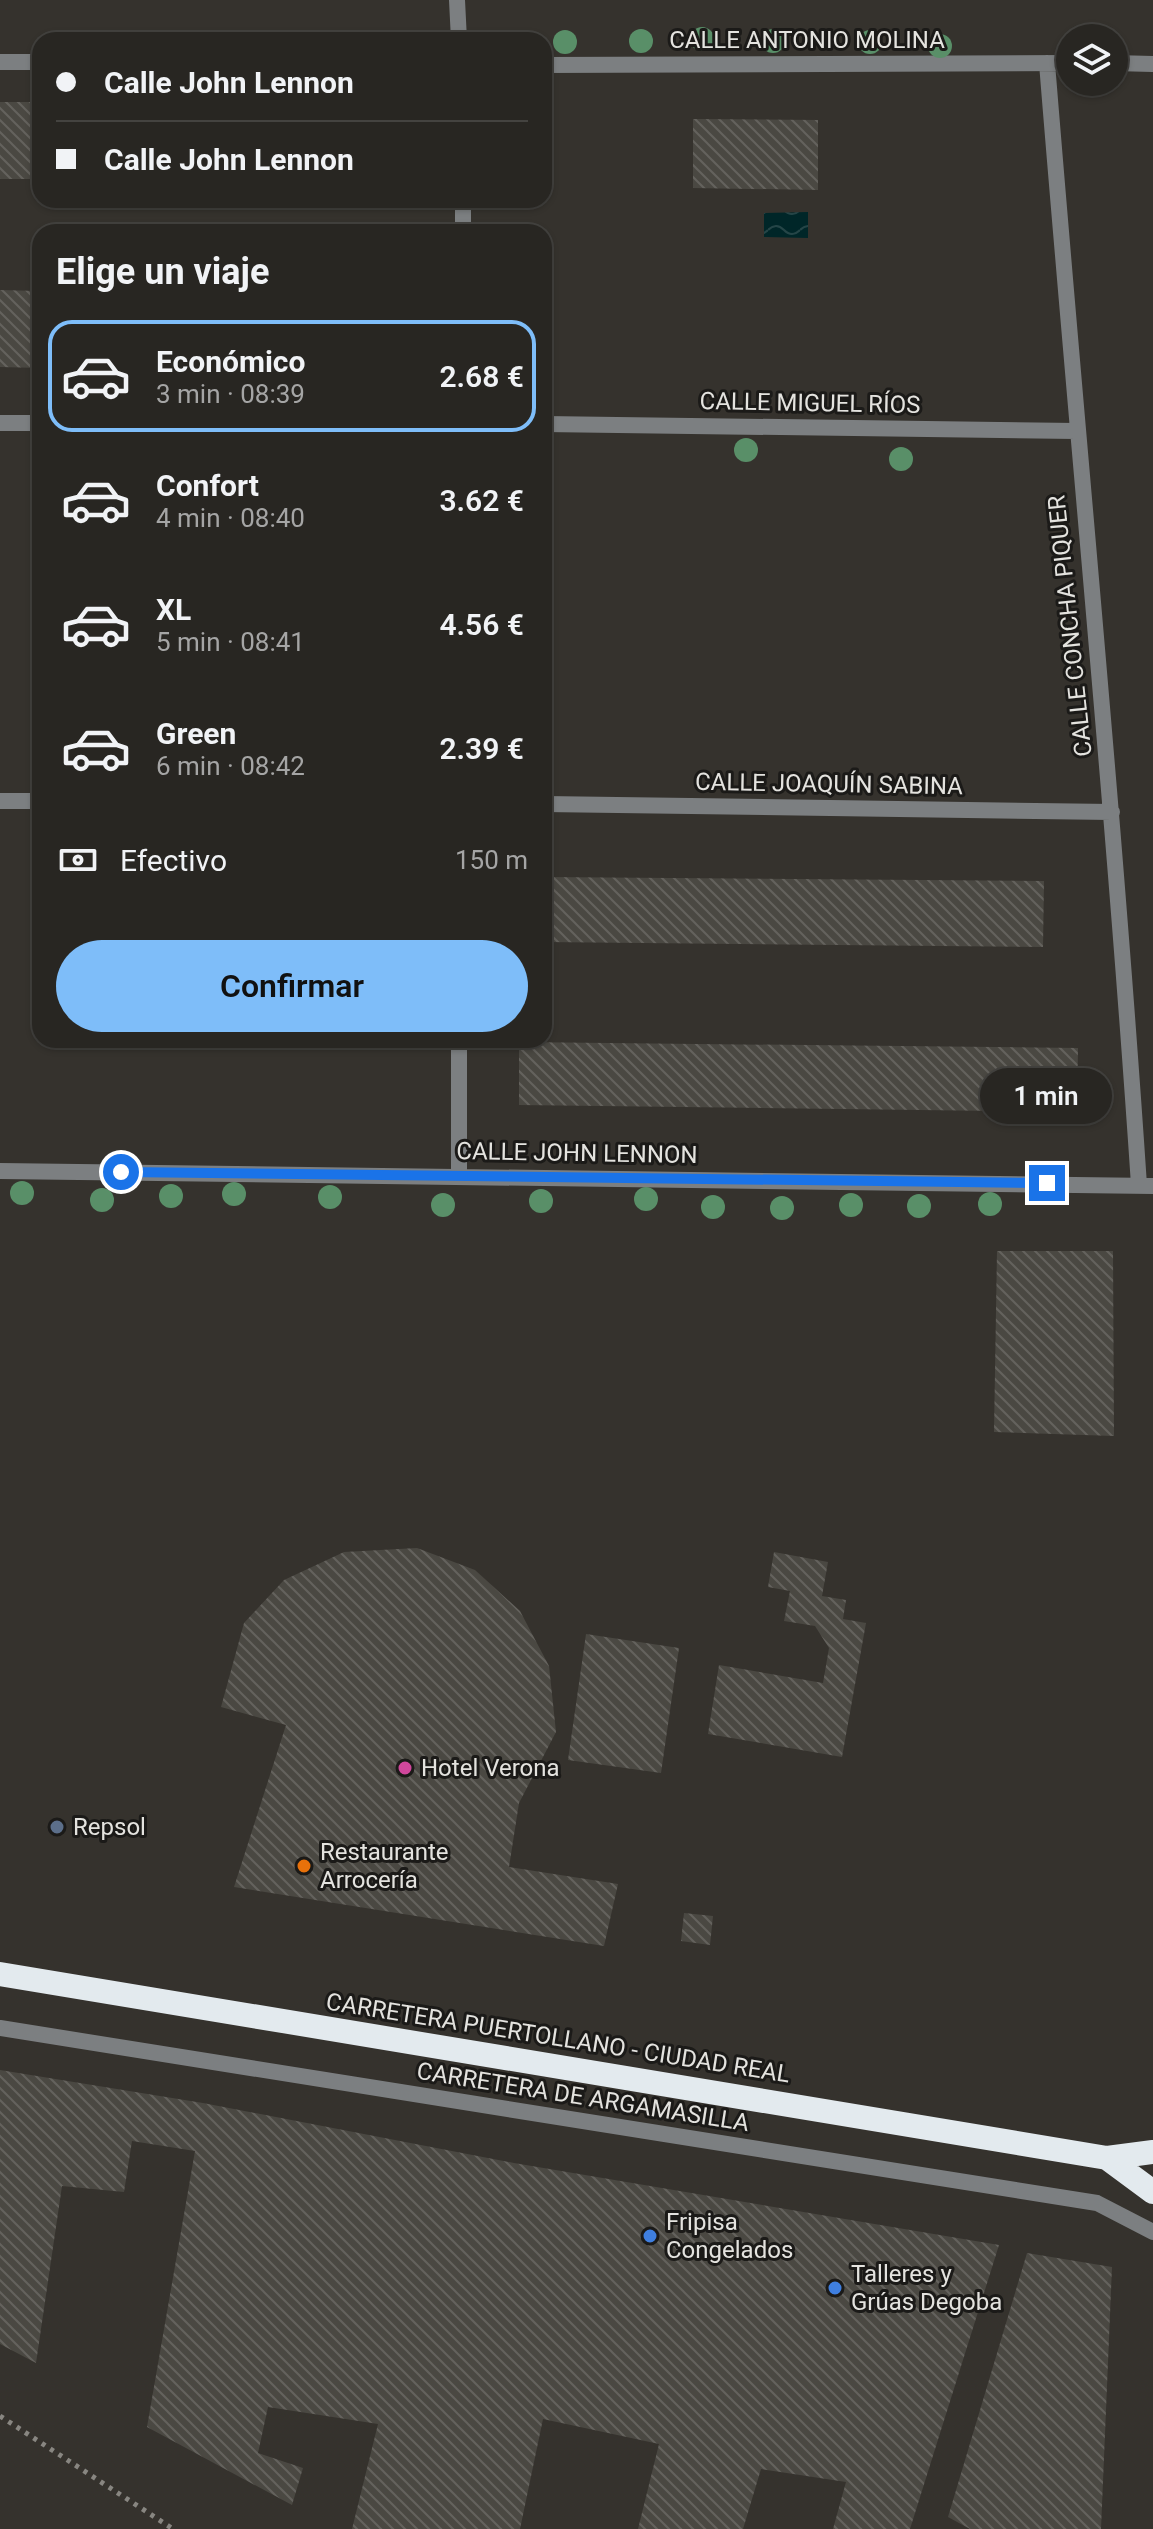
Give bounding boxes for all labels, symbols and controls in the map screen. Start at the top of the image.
map controls [1056,24,1128,96]
button: layers [1056,24,1128,96]
street label: CALLE ANTONIO MOLINA [669,26,945,54]
text: Calle John Lennon [104,65,354,100]
text: Calle John Lennon [104,142,354,177]
text: Elige un viaje [56,251,269,293]
icon: car [60,340,132,412]
text: Económico [156,344,305,379]
text: 2.68 € [439,359,524,394]
text: 3 min · 08:39 [156,379,305,409]
street label: CALLE MIGUEL RÍOS [699,387,921,419]
icon: car [60,464,132,536]
text: Confort [156,468,259,503]
text: 3.62 € [439,483,524,518]
street label: CALLE CONCHA PIQUER [1042,494,1098,758]
text: 4 min · 08:40 [156,503,305,533]
icon: car [60,588,132,660]
text: XL [156,592,191,627]
text: 4.56 € [439,607,524,642]
text: 5 min · 08:41 [156,627,305,657]
icon: car [60,712,132,784]
text: Green [156,716,236,751]
text: 2.39 € [439,731,524,766]
text: 6 min · 08:42 [156,751,305,781]
street label: CALLE JOAQUÍN SABINA [695,768,963,800]
icon: cash [56,838,100,882]
text: Efectivo [120,843,227,878]
text: 150 m [455,845,528,875]
button: Confirmar [56,940,528,1032]
callout: 1 min [981,1067,1113,1123]
text: 1 min [1013,1081,1079,1111]
street label: CALLE JOHN LENNON [456,1137,698,1169]
route start [103,1154,139,1190]
route end [1029,1165,1065,1201]
place label: Hotel Verona [421,1754,560,1782]
marker: Hotel Verona [396,1759,414,1777]
place label: Repsol [73,1813,146,1841]
marker: Repsol [48,1818,66,1836]
place label: Restaurante Arrocería [320,1838,449,1894]
marker: Restaurante Arrocería [295,1857,313,1875]
street label: CARRETERA PUERTOLLANO - CIUDAD REAL [324,1987,792,2089]
street label: CARRETERA DE ARGAMASILLA [415,2057,752,2137]
place label: Fripisa Congelados [666,2208,793,2264]
marker: Fripisa Congelados [641,2227,659,2245]
place label: Talleres y Grúas Degoba [851,2260,1002,2316]
marker: Talleres y Grúas Degoba [826,2279,844,2297]

